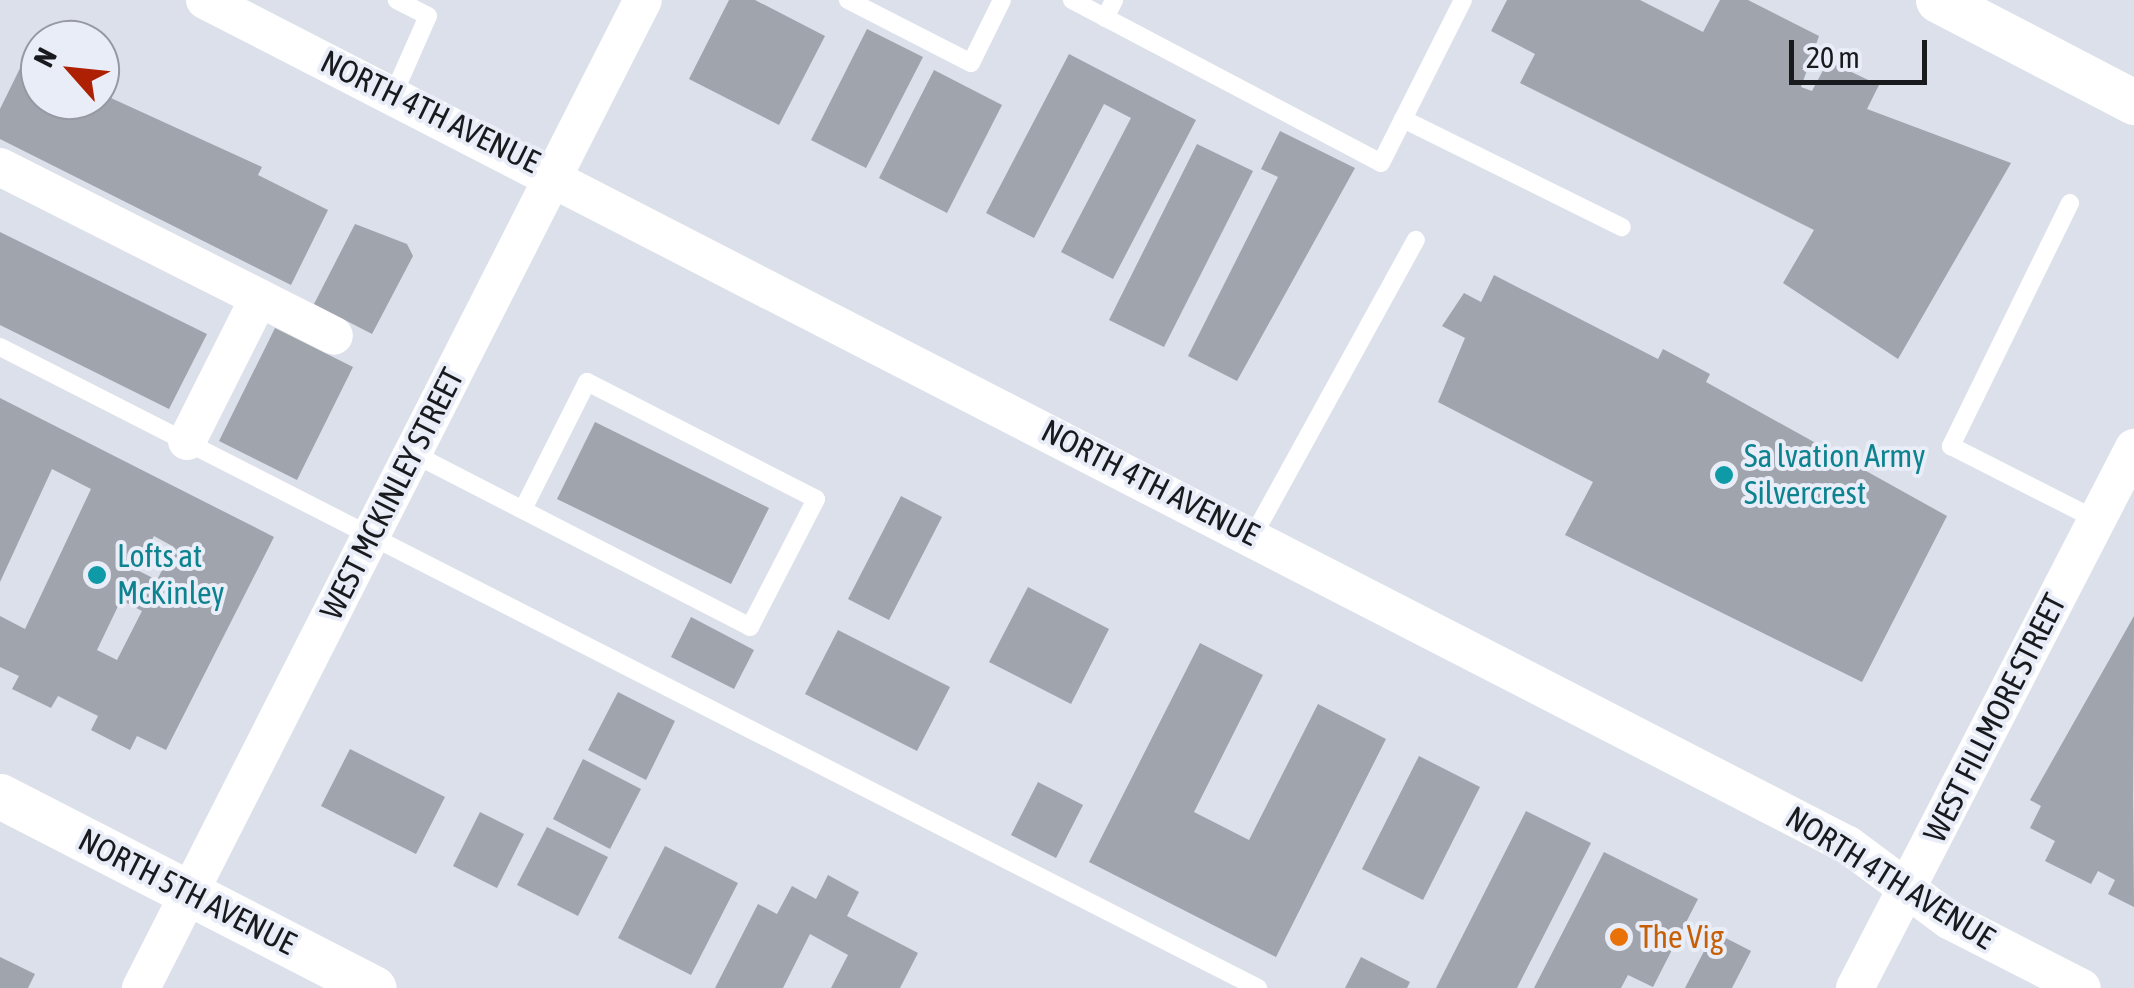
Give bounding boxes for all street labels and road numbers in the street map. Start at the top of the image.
street label: NORTH 4TH AVENUE [314,42,546,182]
street label: WEST MCKINLEY STREET [312,362,472,626]
street label: NORTH 4TH AVENUE [1035,412,1265,554]
street label: WEST FILLMORE STREET [1916,587,2074,849]
street label: NORTH 4TH AVENUE [1779,799,2001,957]
street label: NORTH 5TH AVENUE [72,821,302,963]

